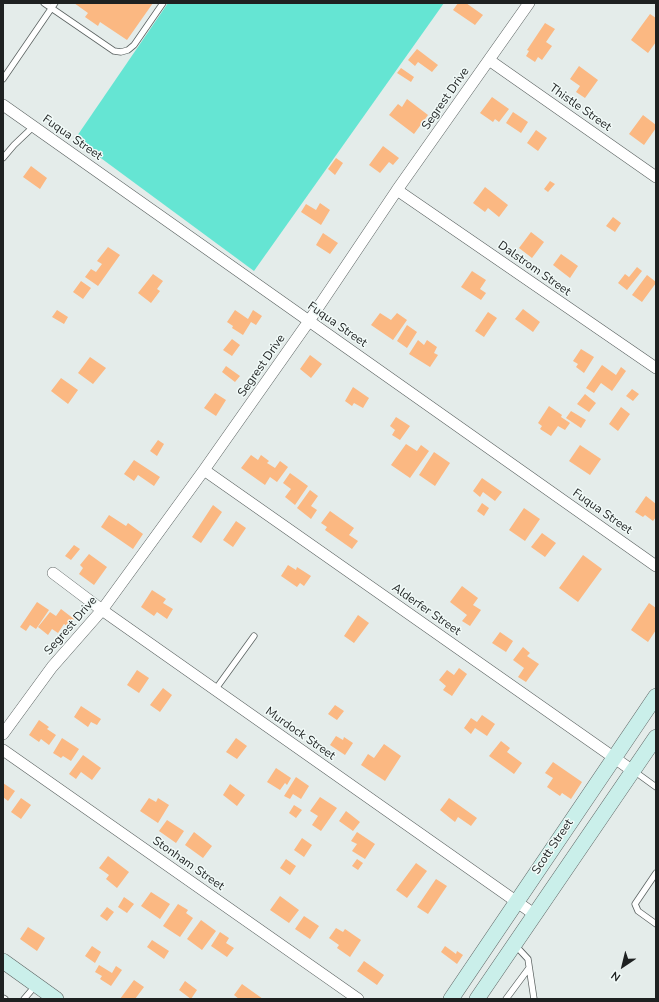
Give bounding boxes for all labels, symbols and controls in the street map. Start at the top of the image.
street label: Segrest Drive [419,65,473,133]
street label: Thistle Street [546,81,614,135]
street label: Fuqua Street [40,112,104,164]
street label: Dalstrom Street [495,239,573,299]
street label: Fuqua Street [305,299,369,351]
street label: Segrest Drive [235,332,289,400]
street label: Fuqua Street [570,486,634,538]
street label: Alderfer Street [389,581,463,639]
street label: Segrest Drive [42,594,100,658]
street label: Murdock Street [262,705,338,763]
street label: Scott Street [529,817,577,877]
street label: Stonham Street [149,834,227,894]
north arrow [603,946,643,986]
text: N [608,968,624,985]

